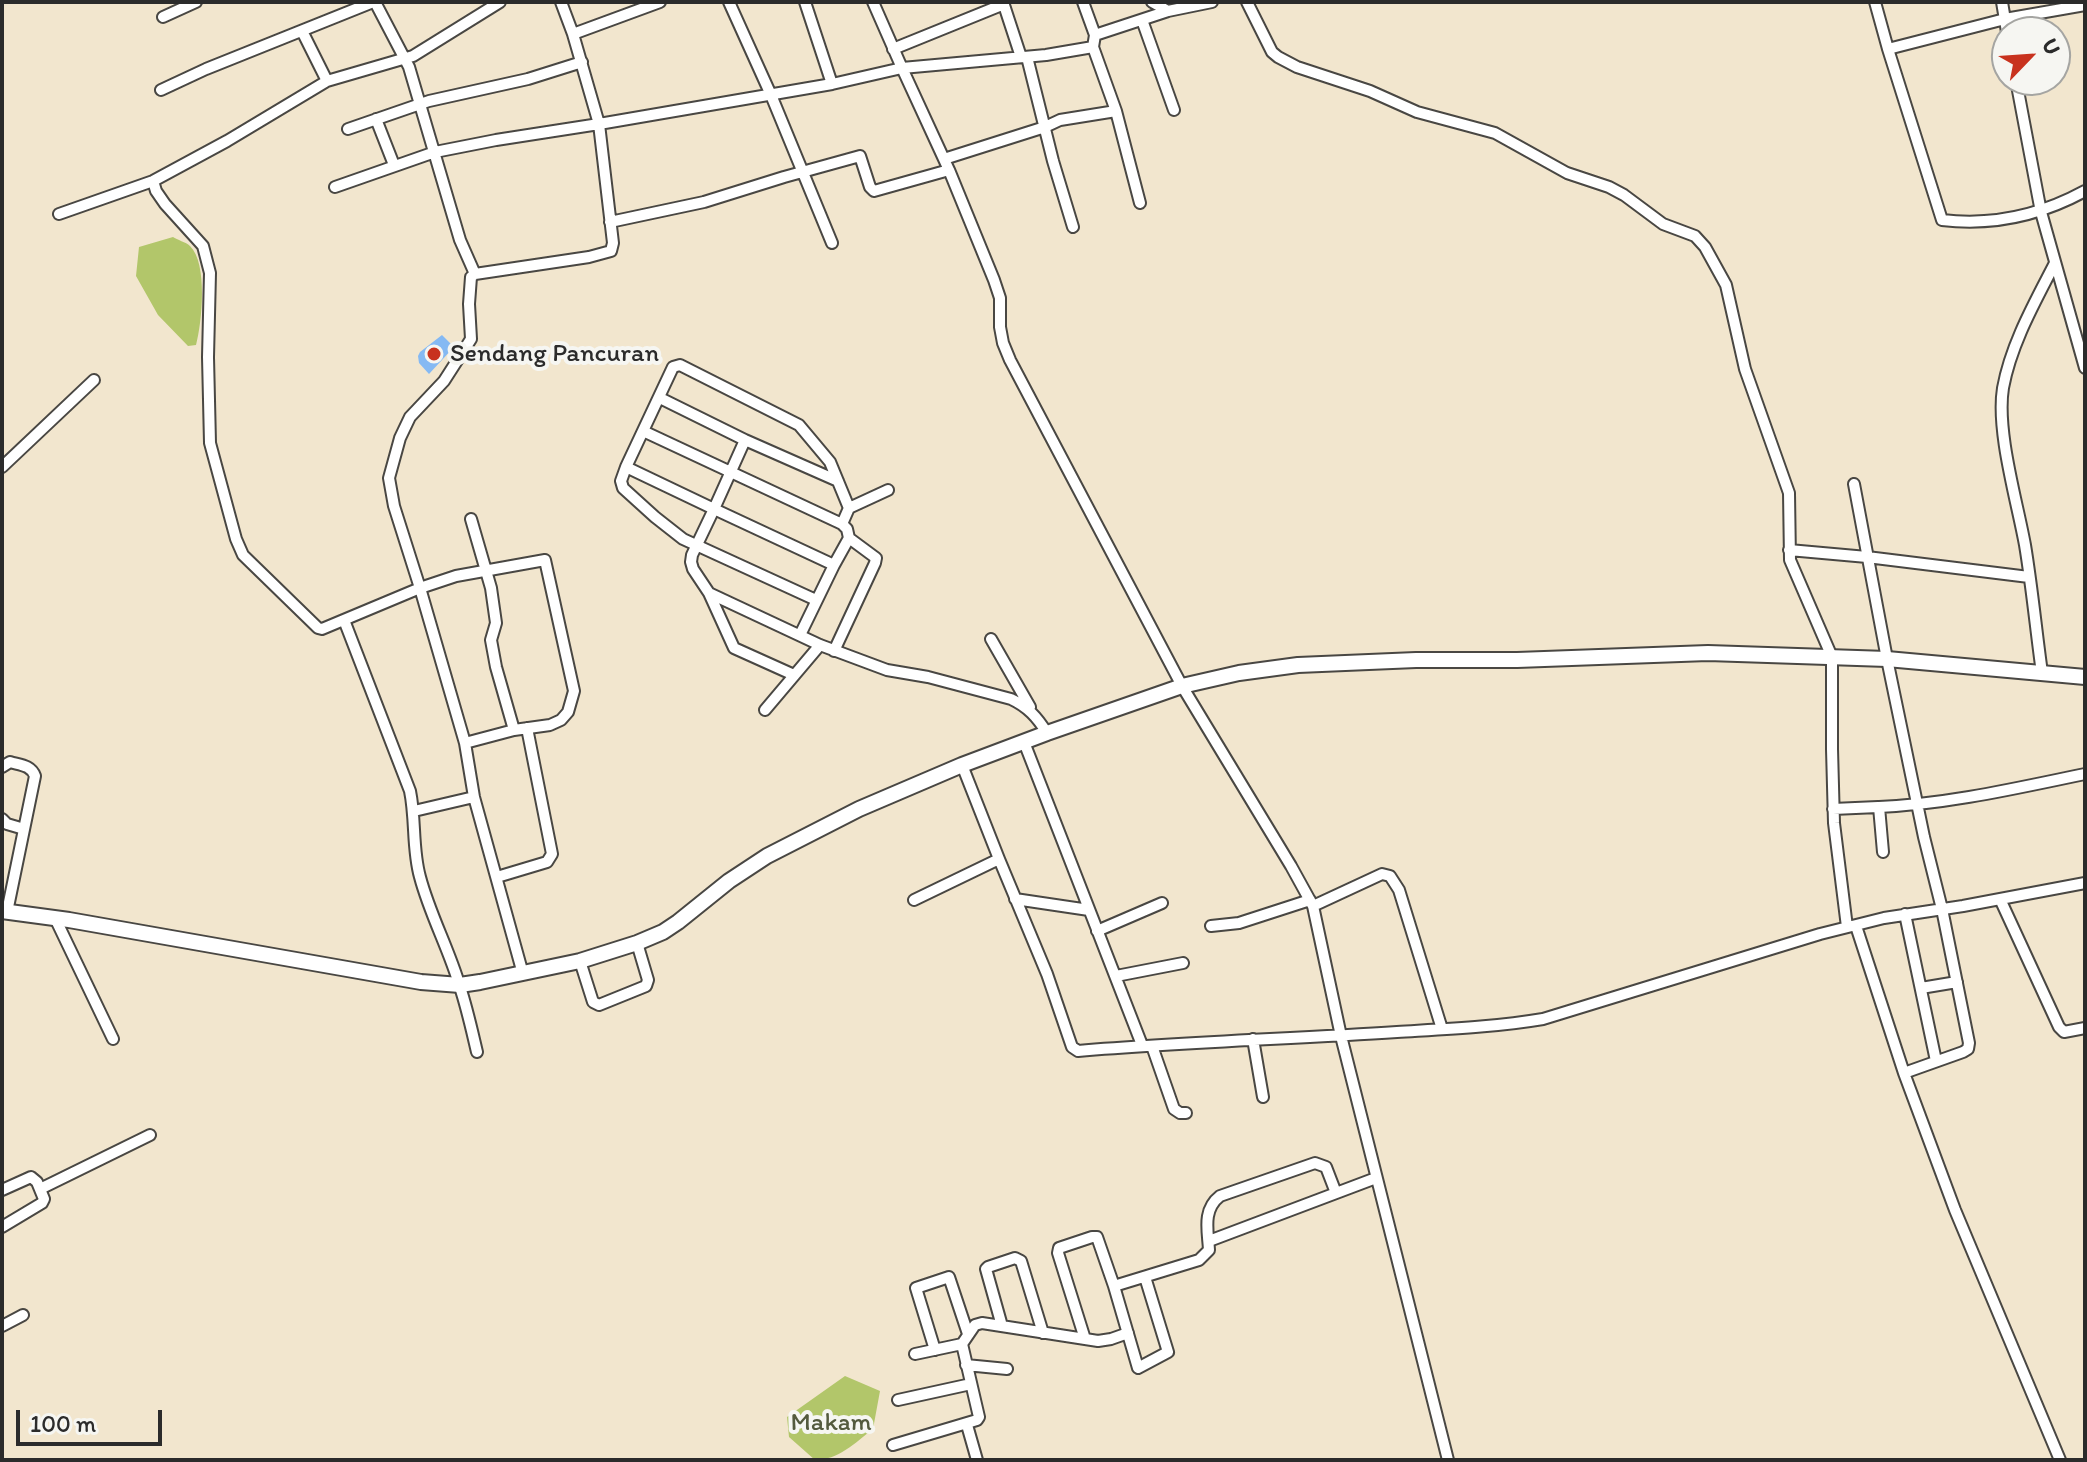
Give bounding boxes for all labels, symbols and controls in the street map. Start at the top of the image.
north arrow [1991,16,2071,96]
text: U [2036,34,2067,59]
place label: Sendang Pancuran [450,338,659,370]
marker: Sendang Pancuran [425,345,443,363]
scale bar [20,1394,166,1444]
park label: Makam [790,1407,872,1439]
text: 100 m [30,1409,96,1438]

